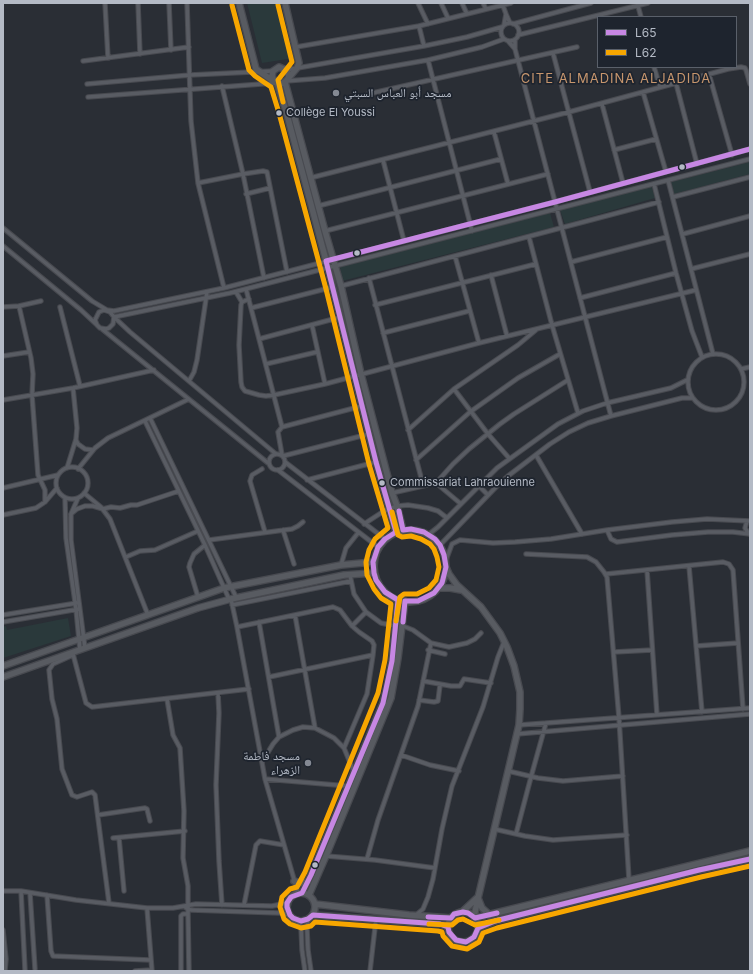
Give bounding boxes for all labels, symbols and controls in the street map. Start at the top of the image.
legend [597,16,737,68]
text: L65 [635,25,657,40]
text: L62 [635,45,657,60]
district label: CITE ALMADINA ALJADIDA [521,71,711,87]
place label: مسجد أبو العباس السبتي [344,86,451,100]
marker: مسجد أبو العباس السبتي [331,88,341,98]
place label: Collège El Youssi [286,106,375,120]
marker: Collège El Youssi [274,108,284,118]
unlabelled marker [677,162,687,172]
unlabelled marker [352,248,362,258]
place label: Commissariat Lahraouienne [390,476,535,490]
marker: Commissariat Lahraouienne [377,478,387,488]
place label: مسجد فاطمة الزهراء [243,749,300,777]
marker: مسجد فاطمة الزهراء [303,758,313,768]
unlabelled marker [310,860,320,870]

